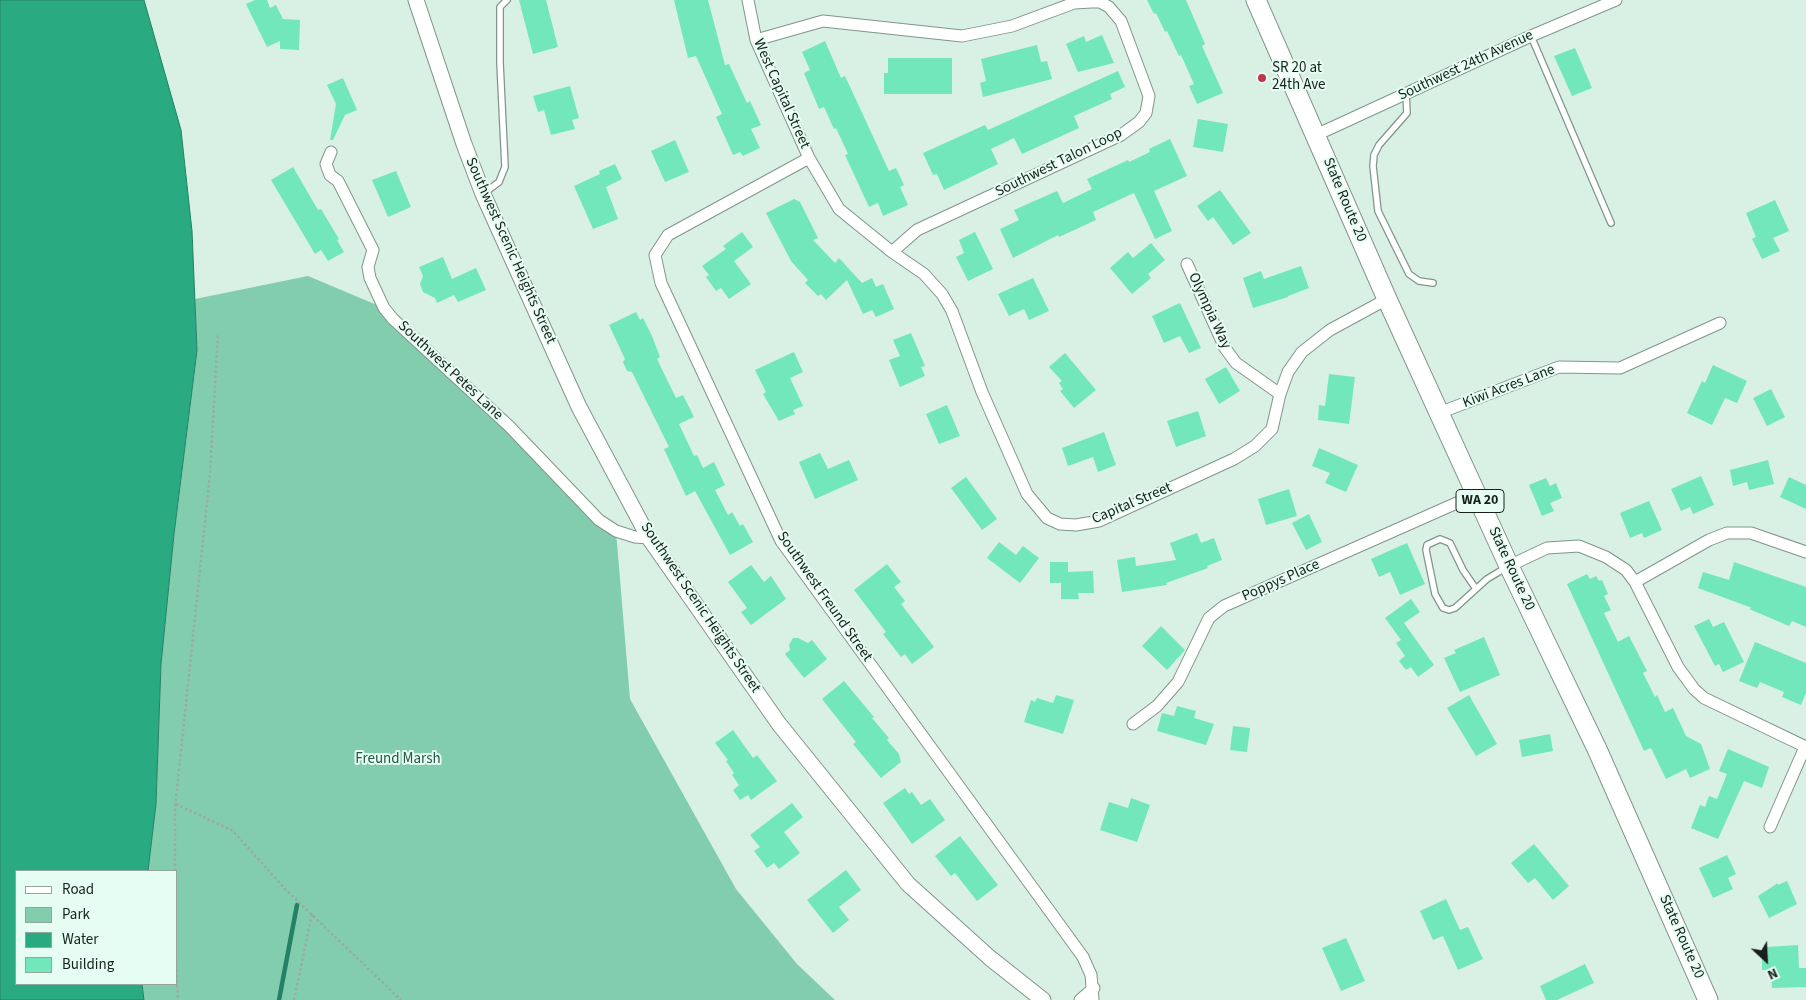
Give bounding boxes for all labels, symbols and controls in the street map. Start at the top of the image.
street label: Southwest 24th Avenue [1396,27,1536,105]
street label: West Capital Street [749,36,813,152]
place label: SR 20 at 24th Ave [1272,60,1326,95]
marker: SR 20 at 24th Ave [1256,72,1268,84]
street label: Southwest Talon Loop [993,124,1125,202]
street label: Southwest Scenic Heights Street [461,155,559,347]
street label: State Route 20 [1318,155,1370,245]
street label: Olympia Way [1184,270,1234,352]
street label: Southwest Petes Lane [394,318,506,424]
street label: Kiwi Acres Lane [1460,361,1558,413]
street label: Capital Street [1089,479,1175,529]
road number: WA 20 [1456,490,1504,512]
street label: Southwest Scenic Heights Street [636,519,764,697]
street label: State Route 20 [1484,524,1538,614]
street label: Southwest Freund Street [772,529,876,665]
street label: Poppys Place [1239,556,1323,606]
park label: Freund Marsh [355,751,441,769]
legend [15,870,178,985]
text: Road [62,879,94,900]
street label: State Route 20 [1654,892,1708,982]
text: Park [62,904,90,925]
text: Water [62,929,98,950]
north arrow [1741,935,1791,985]
text: Building [62,954,114,975]
text: N [1764,963,1781,985]

